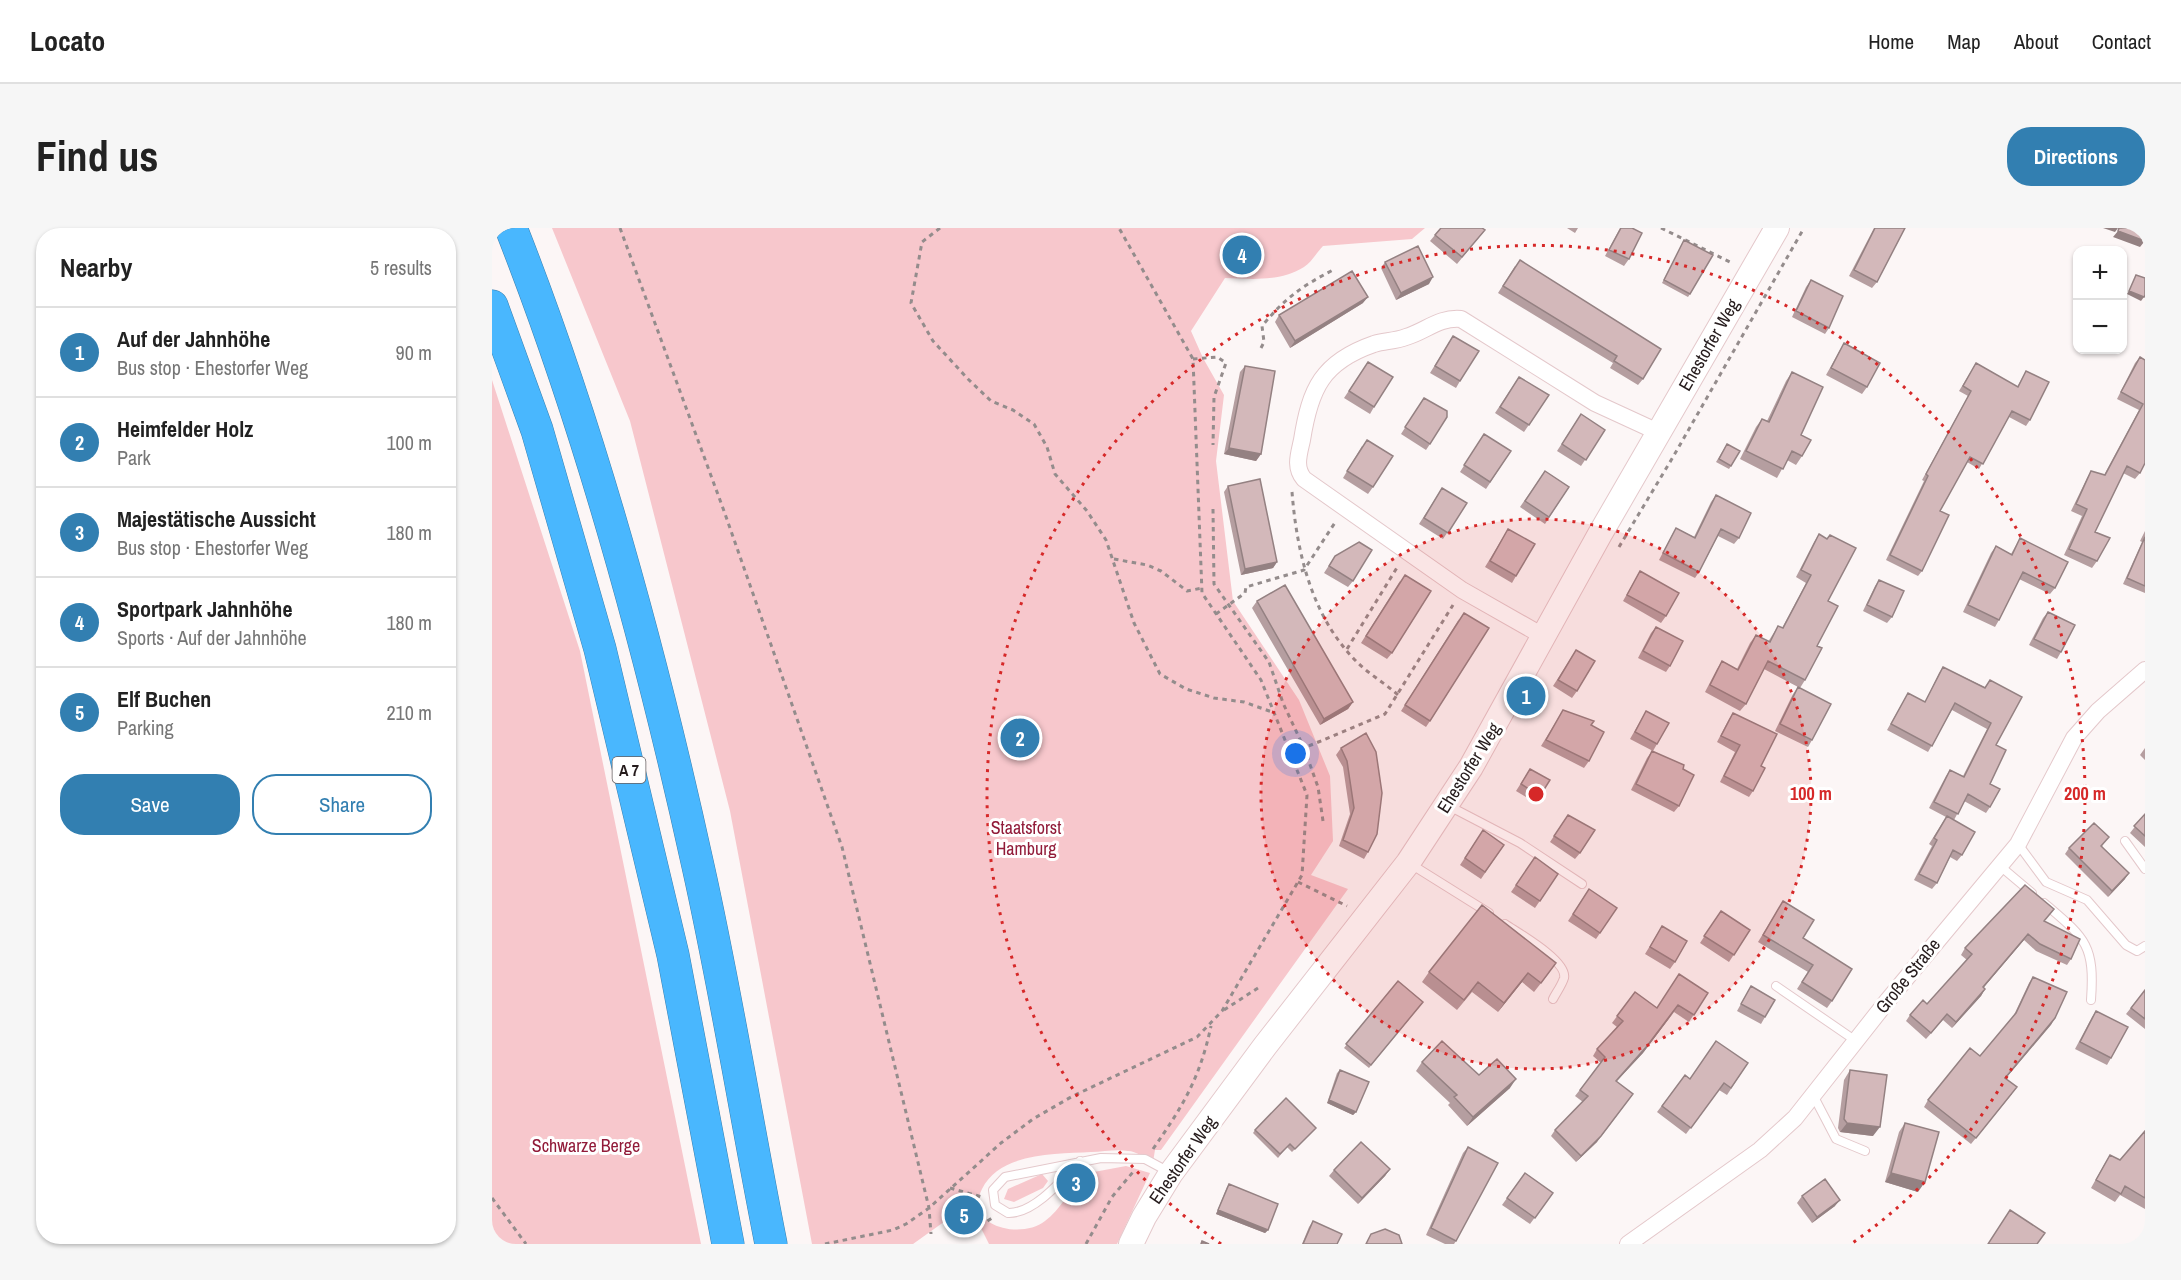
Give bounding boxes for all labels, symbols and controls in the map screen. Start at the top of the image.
text: Locato [30,22,105,60]
text: Home [1868,27,1914,56]
text: Map [1947,27,1981,56]
text: About [2014,27,2059,56]
text: Contact [2092,27,2151,56]
button: Directions [2007,127,2145,186]
text: Find us [36,128,158,184]
pin: 4 [1222,232,1262,278]
map controls [2073,246,2127,354]
button: + [2073,246,2127,300]
text: Nearby [60,250,132,285]
text: 5 results [370,254,432,281]
street label: Ehestorfer Weg [1672,294,1745,395]
button: − [2073,300,2127,354]
text: Auf der Jahnhöhe [117,324,270,354]
text: 1 [75,339,84,366]
text: 90 m [396,339,432,366]
text: Bus stop · Ehestorfer Weg [117,354,308,381]
text: Heimfelder Holz [117,414,253,444]
text: 2 [75,429,84,456]
text: 100 m [386,429,432,456]
text: Park [117,444,151,471]
text: Majestätische Aussicht [117,504,316,534]
text: 3 [75,519,84,546]
text: 180 m [386,519,432,546]
text: Bus stop · Ehestorfer Weg [117,534,308,561]
text: Sportpark Jahnhöhe [117,594,292,624]
text: 4 [75,609,84,636]
text: 180 m [386,609,432,636]
text: Sports · Auf der Jahnhöhe [117,624,307,651]
pin: 1 [1506,674,1546,718]
text: Elf Buchen [117,684,211,714]
text: 5 [75,699,84,726]
text: 210 m [386,699,432,726]
text: Parking [117,714,174,741]
pin: 2 [1000,716,1040,760]
street label: Ehestorfer Weg [1431,717,1507,818]
your location [1281,739,1310,768]
road number: A 7 [612,757,646,783]
button: Save [60,774,240,835]
button: Share [252,774,432,835]
text: 100 m [1790,781,1832,806]
text: 200 m [2064,781,2106,806]
centre of rings [1526,784,1546,804]
park label: Staatsforst Hamburg [991,815,1061,861]
street label: Große Straße [1870,933,1946,1019]
street label: Ehestorfer Weg [1143,1110,1223,1209]
park label: Schwarze Berge [532,1133,640,1158]
pin: 3 [1056,1160,1096,1206]
pin: 5 [944,1192,984,1238]

